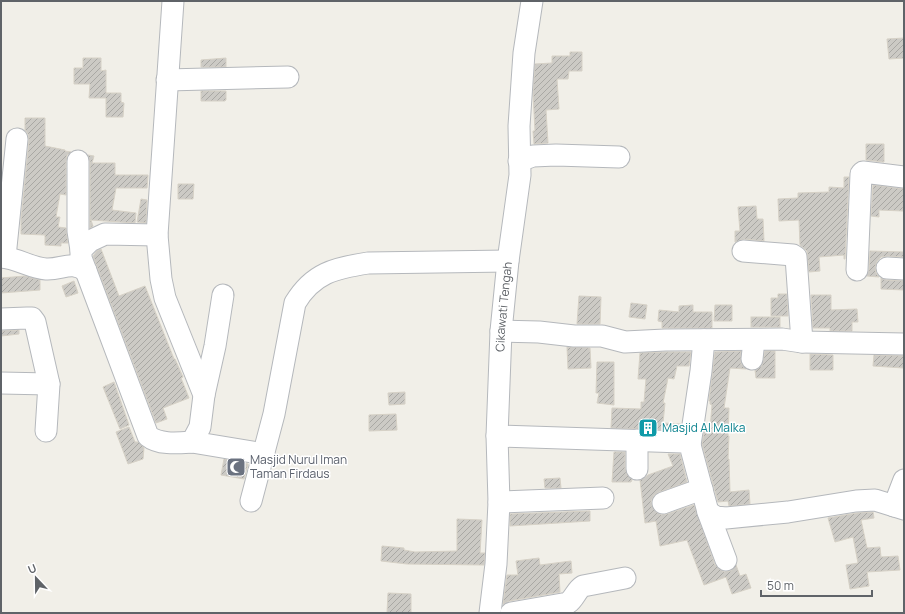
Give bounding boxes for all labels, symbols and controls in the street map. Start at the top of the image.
street label: Cikawati Tengah [491,261,516,352]
building icon: Masjid Al Malka [637,417,659,439]
place label: Masjid Al Malka [662,419,745,436]
place label: Masjid Nurul Iman Taman Firdaus [250,451,347,482]
mosque icon: Masjid Nurul Iman Taman Firdaus [225,456,247,478]
north arrow [16,558,56,598]
text: U [26,560,39,577]
scale bar [761,572,872,598]
text: 50 m [767,577,794,594]

